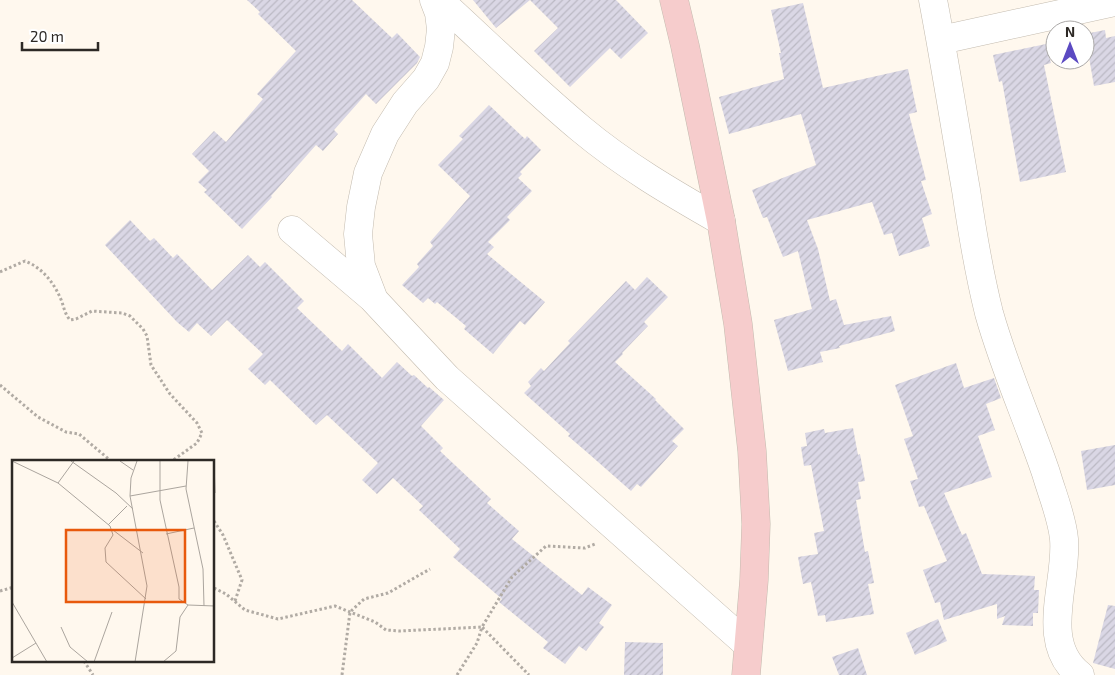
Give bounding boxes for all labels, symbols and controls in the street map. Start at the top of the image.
scale bar [22,20,99,52]
north arrow [1045,20,1095,70]
text: N [1065,23,1075,40]
text: 20 m [30,27,64,45]
inset map [12,460,215,662]

